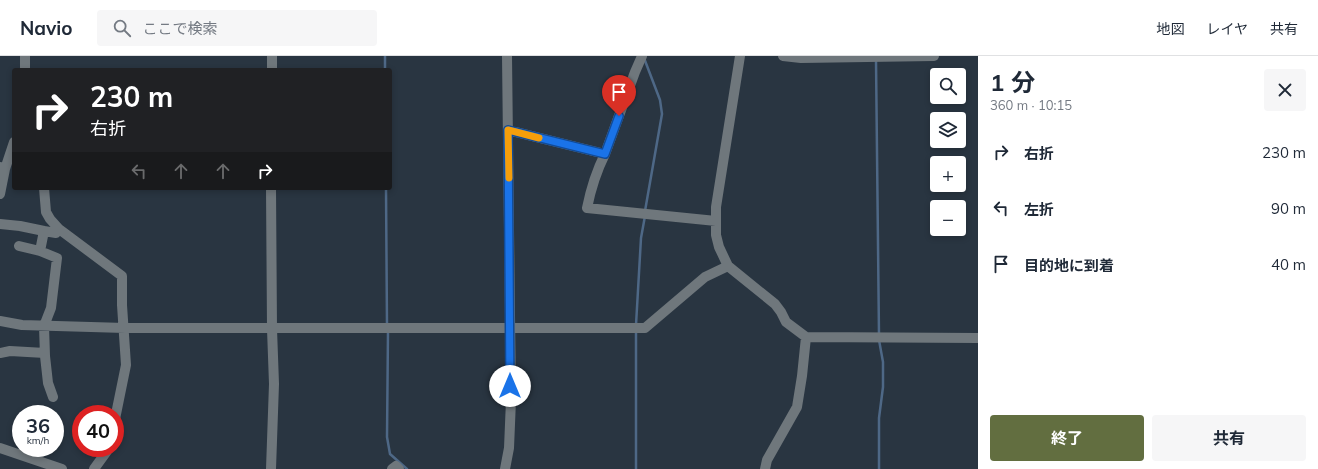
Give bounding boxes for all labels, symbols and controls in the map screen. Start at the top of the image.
search box [97,10,377,46]
text: Navio [20,16,73,40]
icon: search [111,17,133,39]
text: ここで検索 [143,19,218,38]
text: 地図 [1156,20,1184,38]
text: レイヤ [1206,20,1248,38]
text: 共有 [1270,20,1298,38]
text: 1 分 [990,67,1035,97]
map controls [930,68,966,236]
button: search [930,68,966,104]
button: close [1264,69,1306,111]
pin [602,75,636,116]
text: 230 m [90,79,173,114]
icon: arrive [608,81,630,103]
icon: right [24,84,76,136]
text: 360 m · 10:15 [990,97,1072,113]
button: layers [930,112,966,148]
text: 右折 [90,117,126,140]
icon: right [990,141,1012,163]
text: 230 m [1262,143,1306,162]
text: 右折 [1024,144,1054,163]
button: + [930,156,966,192]
icon: left [128,160,150,182]
icon: ahead [170,160,192,182]
icon: ahead [212,160,234,182]
icon: right [254,160,276,182]
icon: left [990,197,1012,219]
text: 90 m [1271,199,1306,218]
button: − [930,200,966,236]
text: 左折 [1024,200,1054,219]
icon: arrive [990,253,1012,275]
text: 40 m [1271,255,1306,274]
text: 目的地に到着 [1024,256,1114,275]
position arrow [489,365,531,407]
speed limit sign: 40 [72,405,124,457]
text: 36 [26,413,50,438]
button: 終了 [990,415,1144,461]
button: 共有 [1152,415,1306,461]
text: km/h [27,434,49,447]

